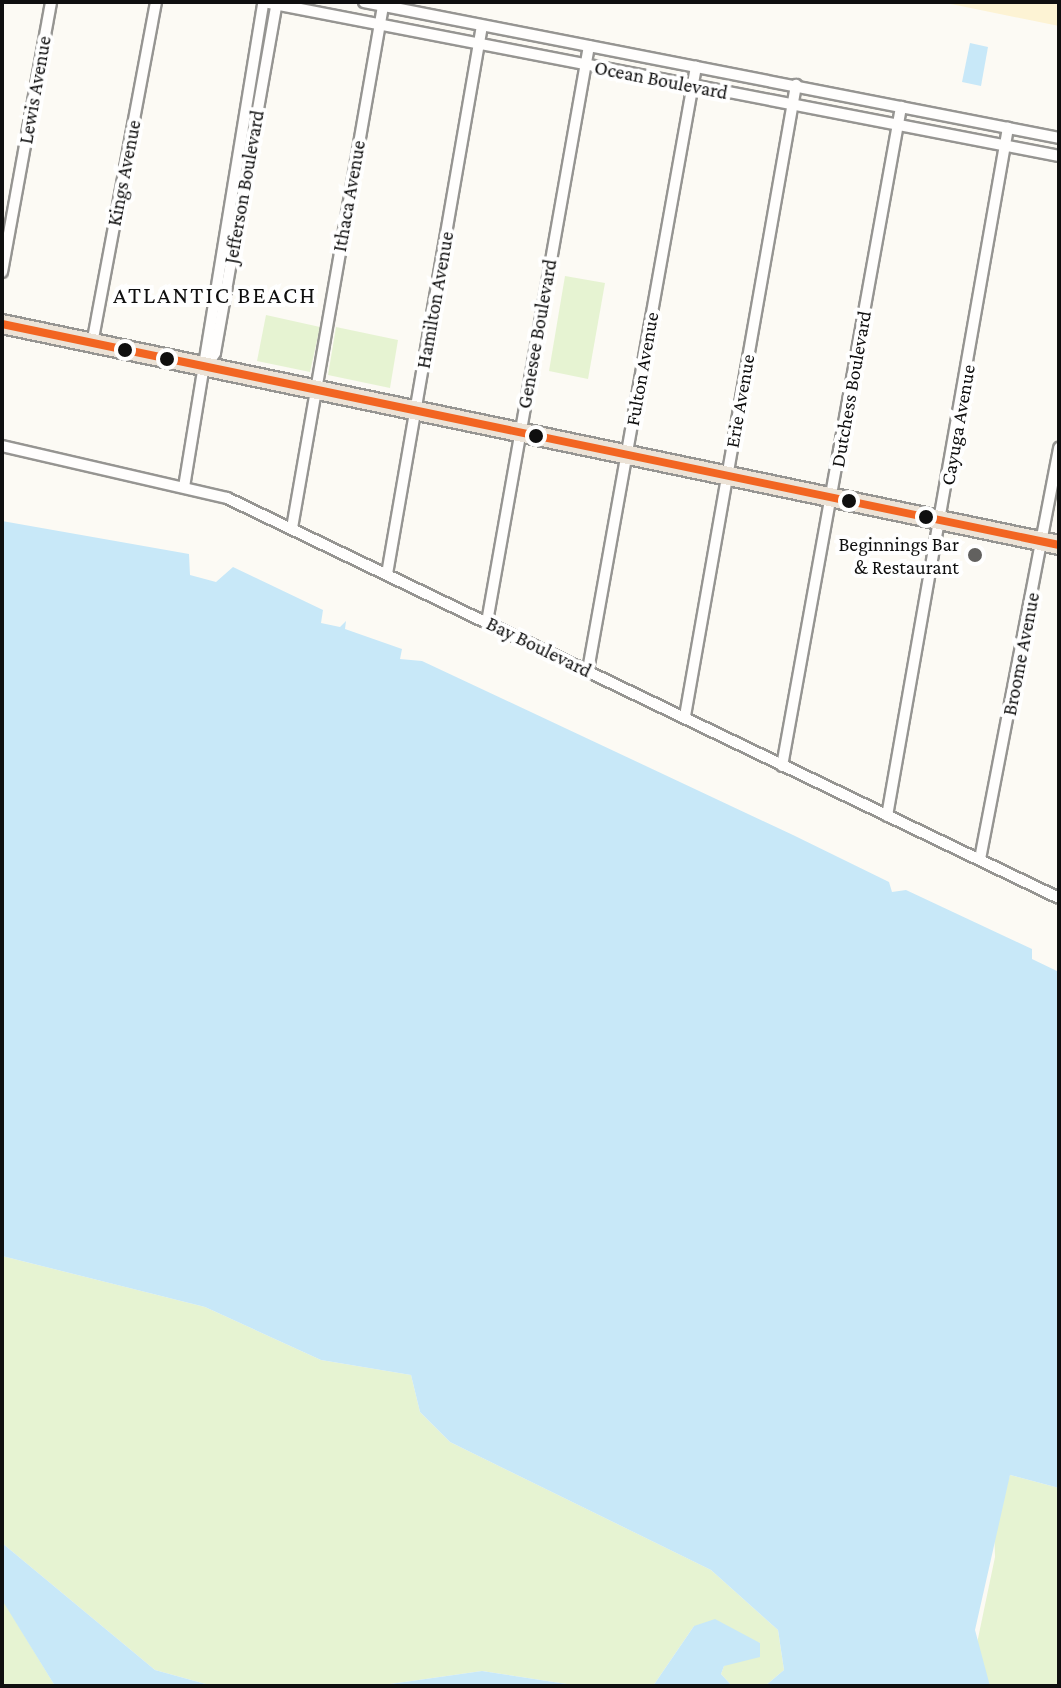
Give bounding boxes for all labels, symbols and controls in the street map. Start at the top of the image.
street label: Lewis Avenue [14,34,56,146]
street label: Ocean Boulevard [592,55,730,105]
street label: Jefferson Boulevard [219,108,269,266]
street label: Kings Avenue [102,118,146,228]
street label: Ithaca Avenue [327,138,371,254]
street label: Hamilton Avenue [411,230,459,370]
street label: Genesee Boulevard [512,257,562,411]
district label: ATLANTIC BEACH [113,281,317,309]
street label: Dutchess Boulevard [825,309,877,469]
street label: Fulton Avenue [620,310,664,428]
unlabelled marker [117,342,133,358]
unlabelled marker [159,351,175,367]
street label: Erie Avenue [720,352,760,450]
street label: Cayuga Avenue [936,363,980,487]
unlabelled marker [528,428,544,444]
unlabelled marker [841,493,857,509]
unlabelled marker [918,509,934,525]
place label: Beginnings Bar & Restaurant [838,532,959,579]
marker: Beginnings Bar & Restaurant [966,546,984,564]
street label: Broome Avenue [997,590,1045,718]
street label: Bay Boulevard [482,611,596,683]

